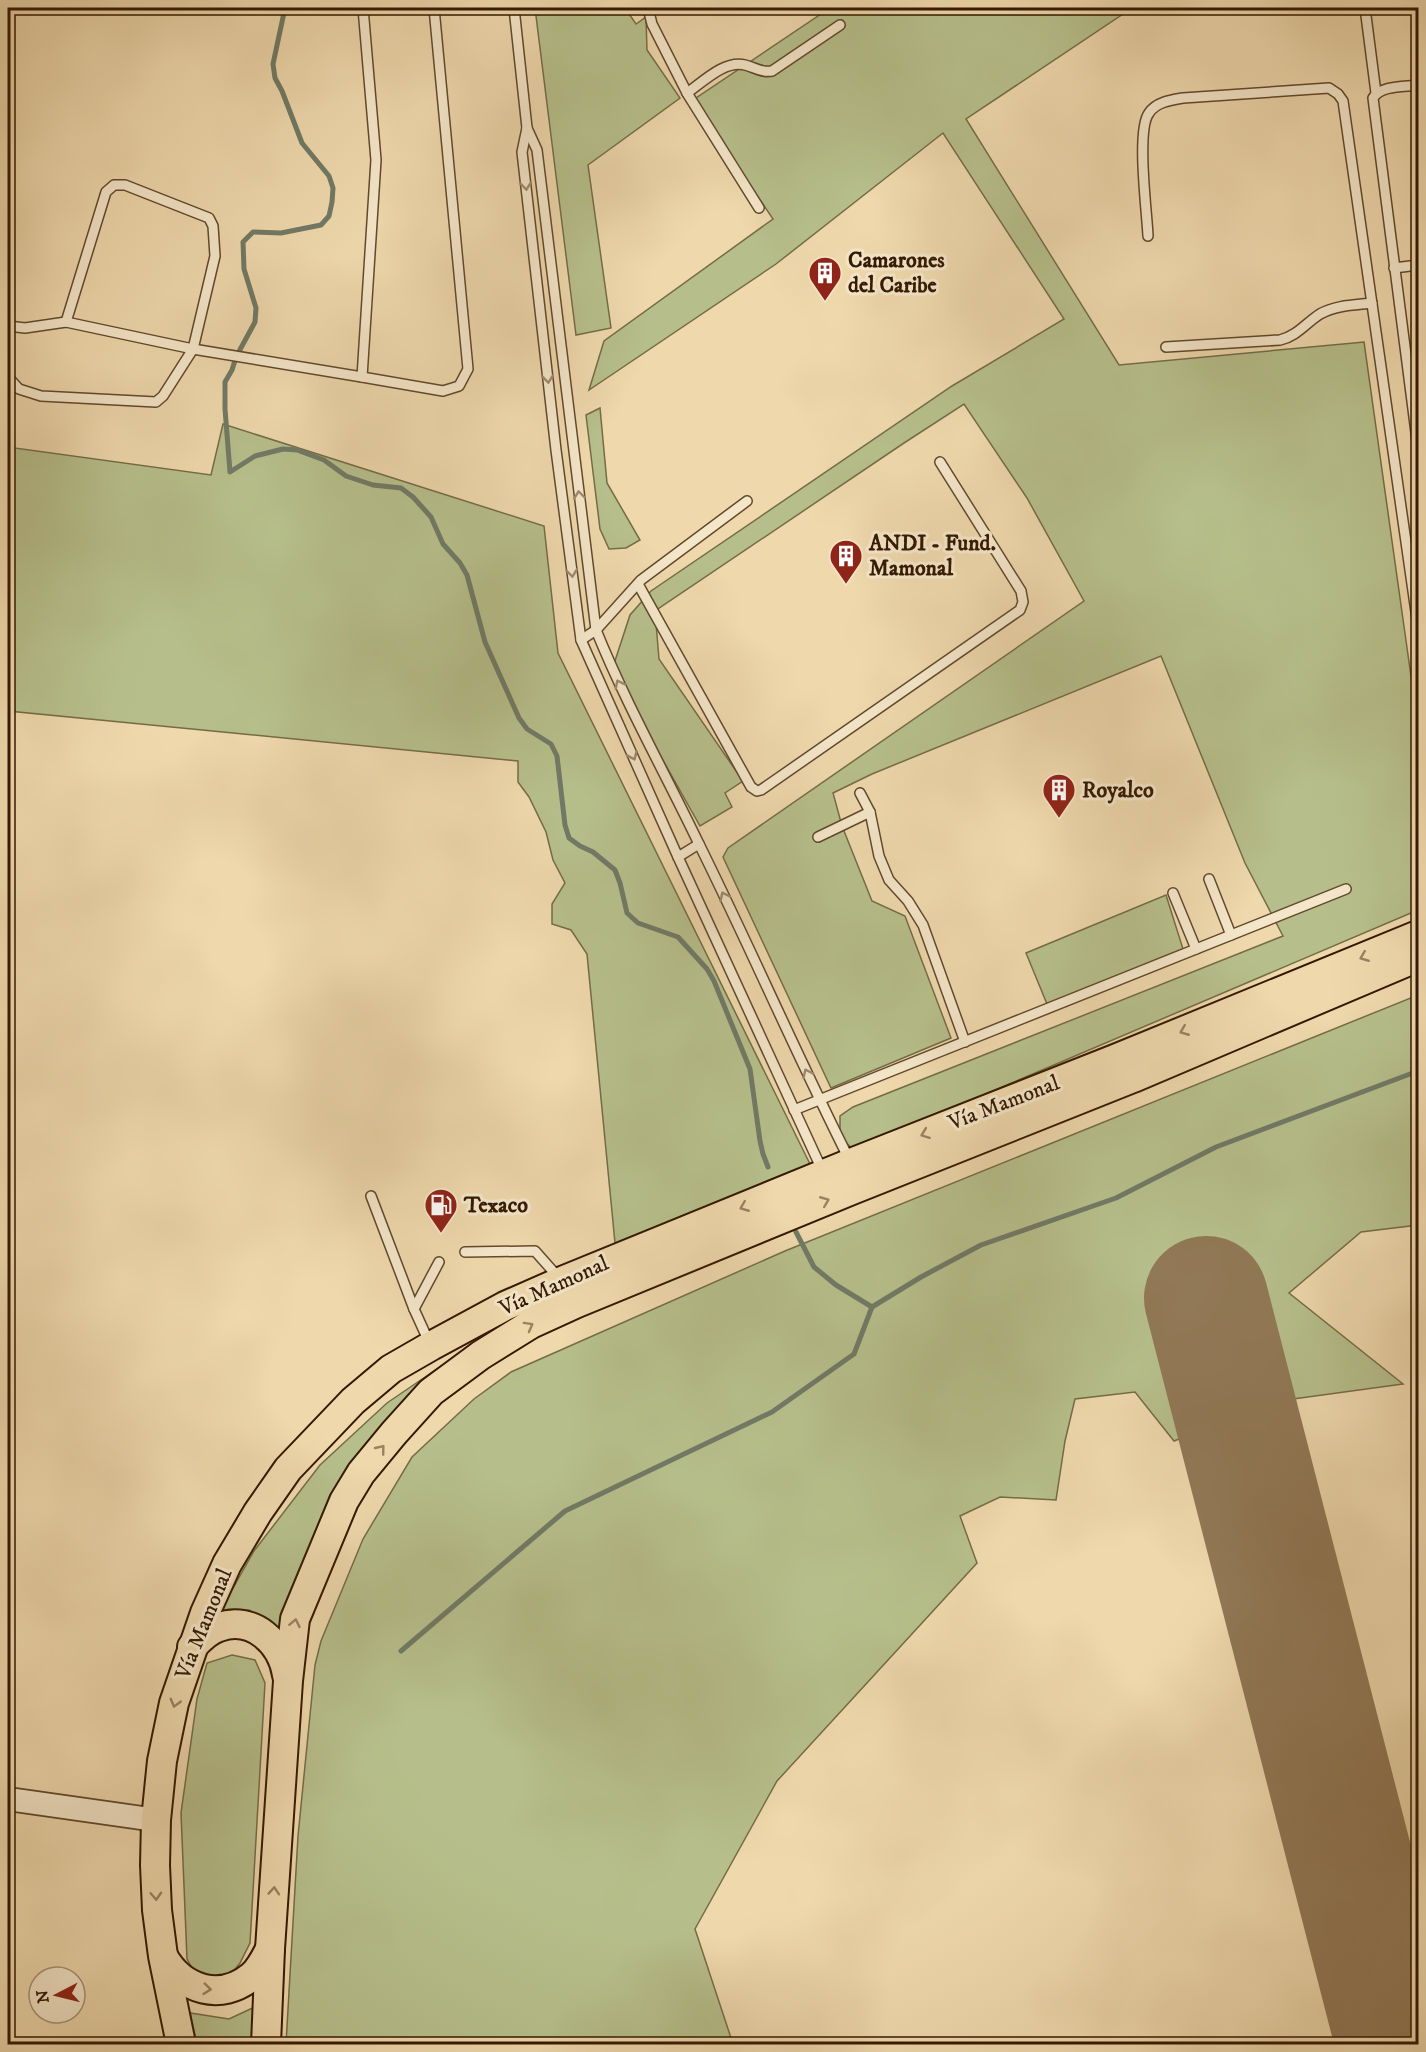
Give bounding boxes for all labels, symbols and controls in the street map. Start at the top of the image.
one-way arrow [519,181,532,190]
place label: Camarones del Caribe [848,247,945,299]
building icon: Camarones del Caribe [807,255,843,302]
one-way arrow [541,375,554,384]
one-way arrow [573,490,586,499]
place label: ANDI - Fund. Mamonal [868,530,996,582]
building icon: ANDI - Fund. Mamonal [828,538,864,585]
one-way arrow [565,568,577,577]
one-way arrow [615,679,626,690]
one-way arrow [625,750,637,761]
building icon: Royalco [1041,772,1077,819]
place label: Royalco [1082,777,1154,804]
one-way arrow [719,892,731,903]
one-way arrow [1360,950,1371,962]
one-way arrow [1179,1024,1190,1036]
one-way arrow [802,1068,814,1079]
street label: Vía Mamonal [944,1069,1064,1137]
one-way arrow [920,1127,931,1139]
fuel station icon: Texaco [423,1187,459,1234]
place label: Texaco [463,1192,528,1219]
one-way arrow [819,1196,830,1208]
one-way arrow [739,1200,750,1212]
street label: Vía Mamonal [494,1250,613,1323]
one-way arrow [523,1322,534,1333]
one-way arrow [373,1445,384,1456]
street label: Vía Mamonal [169,1564,239,1684]
one-way arrow [288,1618,301,1628]
one-way arrow [170,1697,182,1707]
one-way arrow [267,1886,280,1895]
one-way arrow [150,1891,163,1900]
north arrow [27,1965,87,2025]
one-way arrow [202,1982,212,1995]
text: N [32,1989,54,2004]

